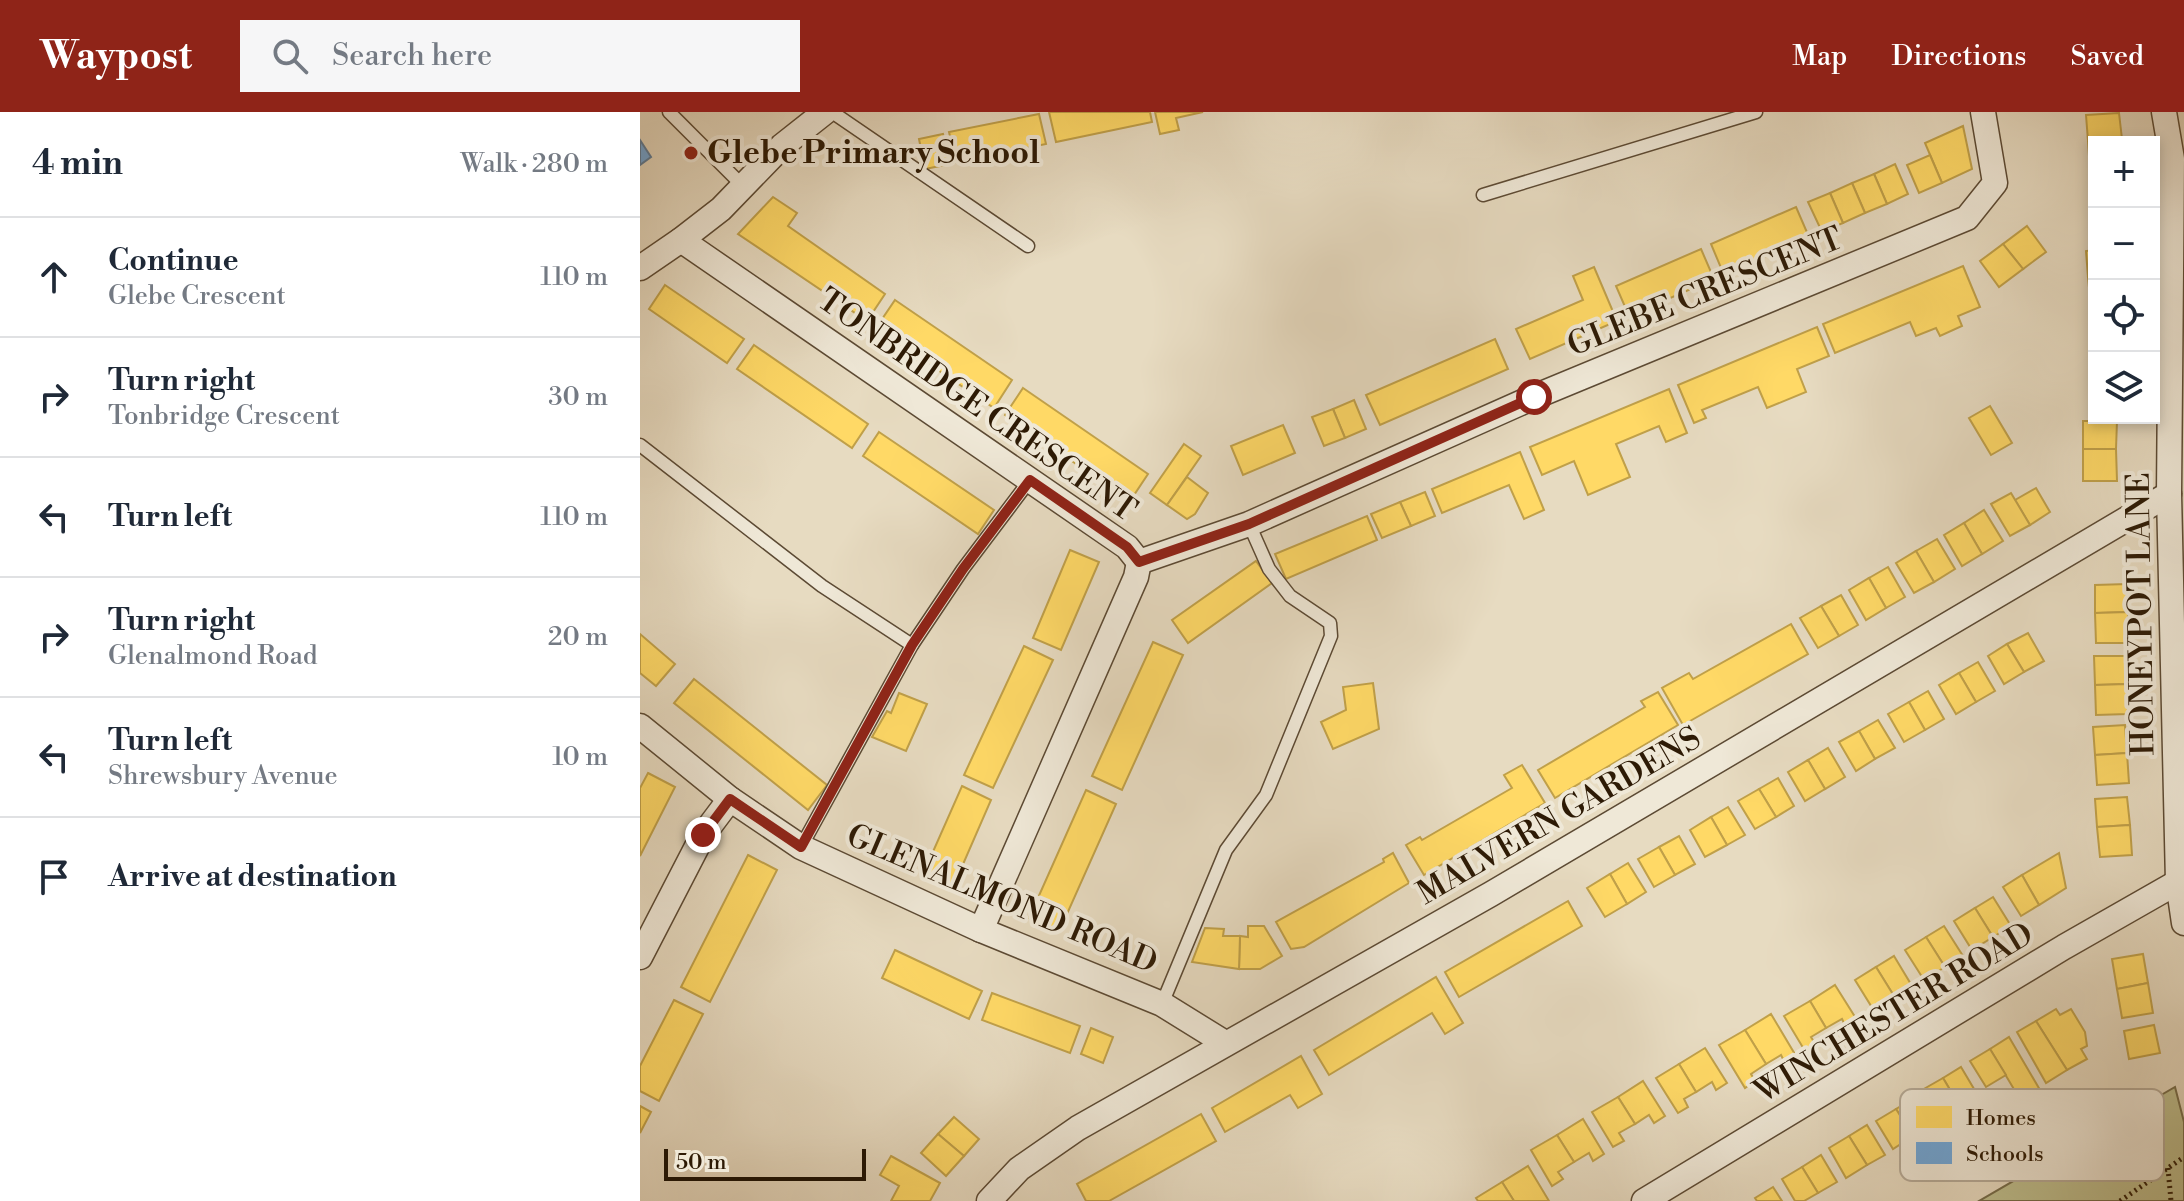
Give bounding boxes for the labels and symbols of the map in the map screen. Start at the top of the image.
place label: Glebe Primary School [707,133,1040,173]
marker: Glebe Primary School [682,144,700,162]
street label: GLEBE CRESCENT [1561,219,1849,365]
street label: TONBRIDGE CRESCENT [810,280,1144,530]
route start [1516,379,1552,415]
street label: HONEYPOT LANE [2119,472,2163,756]
street label: MALVERN GARDENS [1410,718,1708,914]
street label: GLENALMOND ROAD [841,815,1163,983]
route end [685,817,721,853]
street label: WINCHESTER ROAD [1746,914,2041,1113]
legend [1900,1089,2164,1181]
text: Homes [1966,1105,2036,1132]
text: Schools [1966,1141,2044,1168]
scale bar [664,1145,866,1181]

